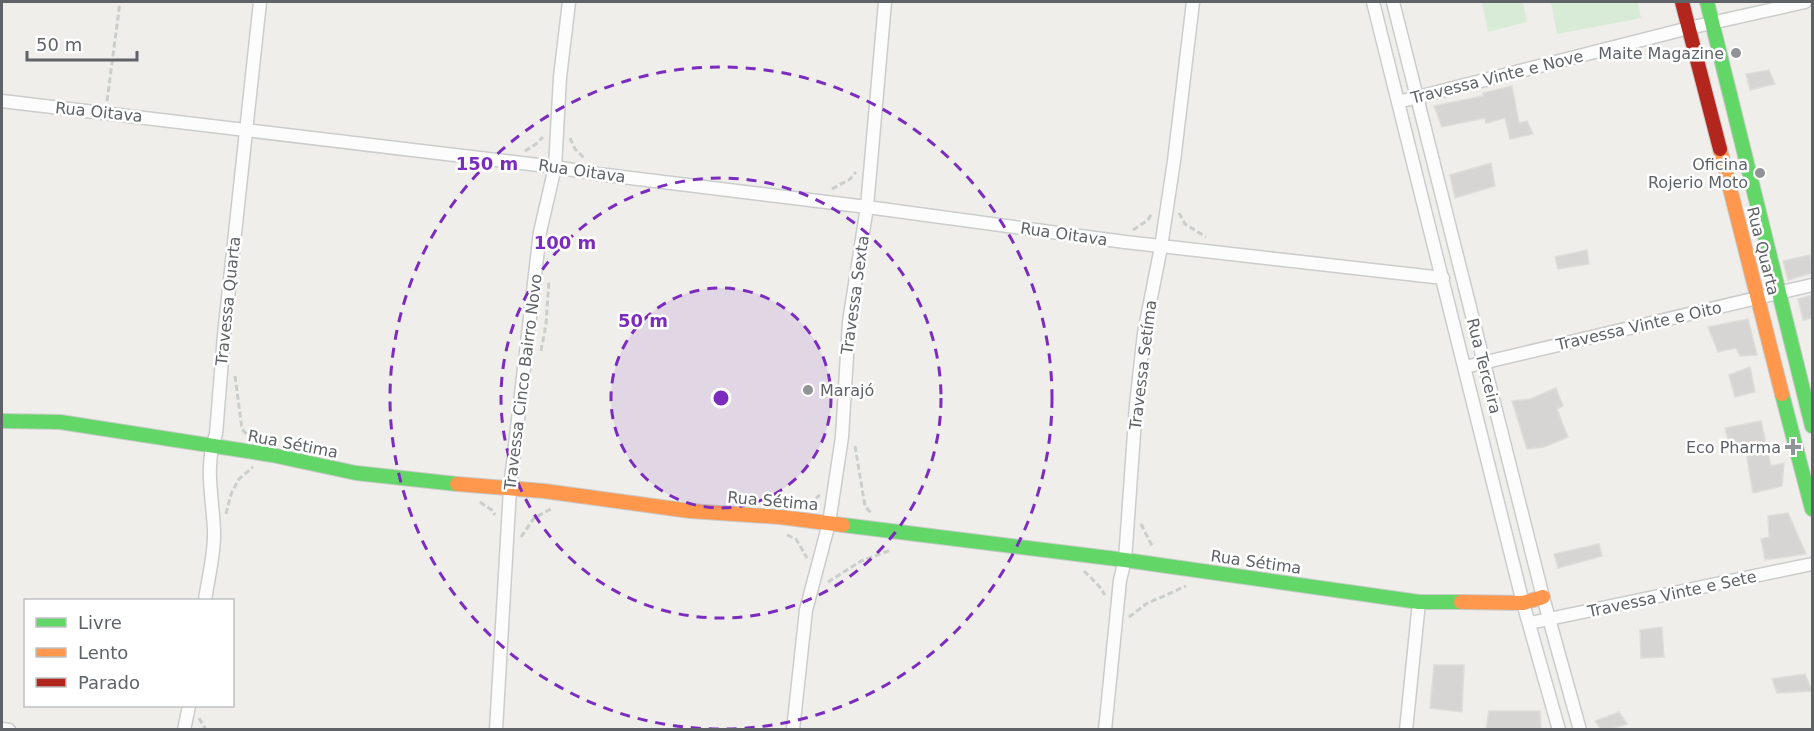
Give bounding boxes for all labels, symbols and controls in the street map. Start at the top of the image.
scale bar [27,24,136,62]
text: 50 m [36,34,82,55]
place label: Maite Magazine [1598,44,1724,63]
street label: Travessa Vinte e Nove [1408,46,1585,108]
marker: Maite Magazine [1729,46,1743,60]
street label: Rua Oitava [54,98,144,126]
text: 150 m [456,153,518,174]
street label: Rua Oitava [537,155,627,187]
place label: Oficina Rojerio Moto [1648,155,1748,192]
marker: Oficina Rojerio Moto [1753,166,1767,180]
street label: Rua Quarta [1743,205,1783,297]
street label: Rua Oitava [1019,218,1109,250]
text: 100 m [534,232,596,253]
street label: Travessa Sexta [837,234,873,357]
street label: Travessa Quarta [212,235,244,368]
street label: Travessa Cinco Bairro Novo [500,273,546,492]
street label: Travessa Vinte e Oito [1554,298,1724,355]
street label: Travessa Setíma [1125,299,1160,432]
text: 50 m [618,310,668,331]
street label: Rua Terceira [1463,316,1505,416]
place label: Marajó [820,381,874,400]
marker: Marajó [801,383,815,397]
centre of rings [711,388,731,408]
street label: Rua Sétima [246,426,340,462]
place label: Eco Pharma [1686,438,1781,457]
marker: Eco Pharma [1786,440,1800,454]
street label: Rua Sétima [727,488,819,514]
street label: Rua Sétima [1209,546,1303,578]
street label: Travessa Vinte e Sete [1585,567,1758,621]
legend [24,599,234,707]
text: Livre [78,612,122,633]
text: Lento [78,642,128,663]
text: Parado [78,672,140,693]

